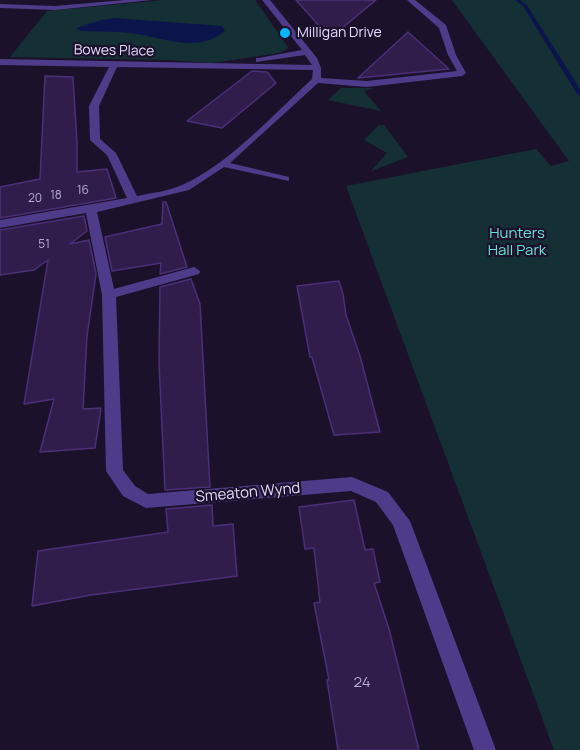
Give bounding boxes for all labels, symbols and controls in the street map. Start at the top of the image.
place label: Milligan Drive [297,25,382,41]
marker: Milligan Drive [278,26,292,40]
street label: Bowes Place [74,42,154,60]
house number: 16 [77,184,89,198]
house number: 18 [50,189,62,203]
house number: 20 [28,192,42,206]
park label: Hunters Hall Park [488,225,546,260]
house number: 51 [38,238,50,252]
street label: Smeaton Wynd [195,479,301,507]
house number: 24 [353,674,371,692]

